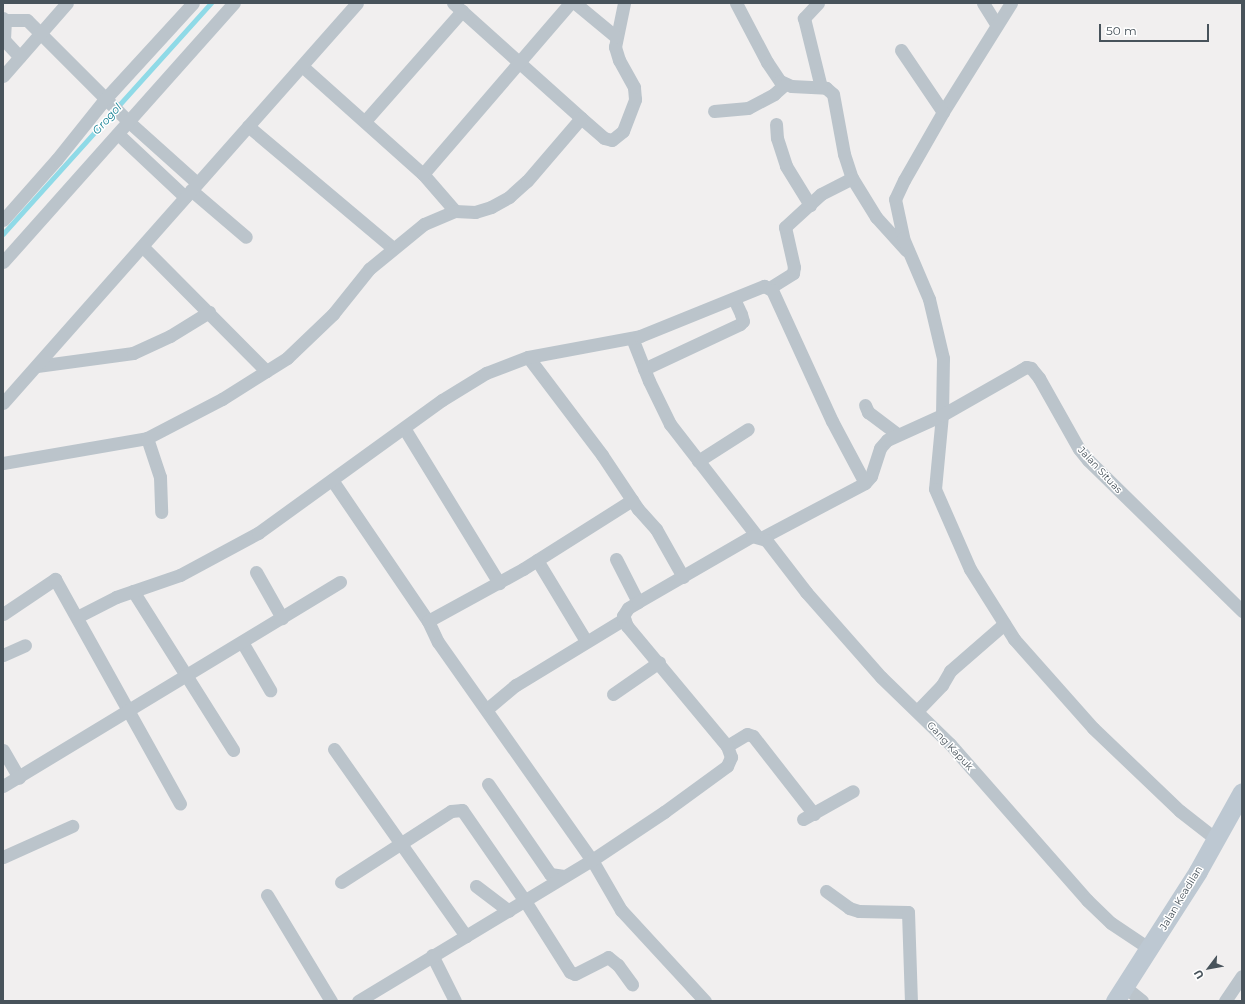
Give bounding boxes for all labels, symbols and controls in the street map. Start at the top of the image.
scale bar [1101,16,1211,42]
text: 50 m [1106,23,1137,38]
water label: Grogol [90,101,124,137]
street label: Jalan Situas [1075,444,1125,496]
street label: Gang Kapuk [924,719,976,773]
street label: Jalan Keadilan [1157,864,1205,932]
north arrow [1189,948,1229,988]
text: U [1191,967,1207,982]

